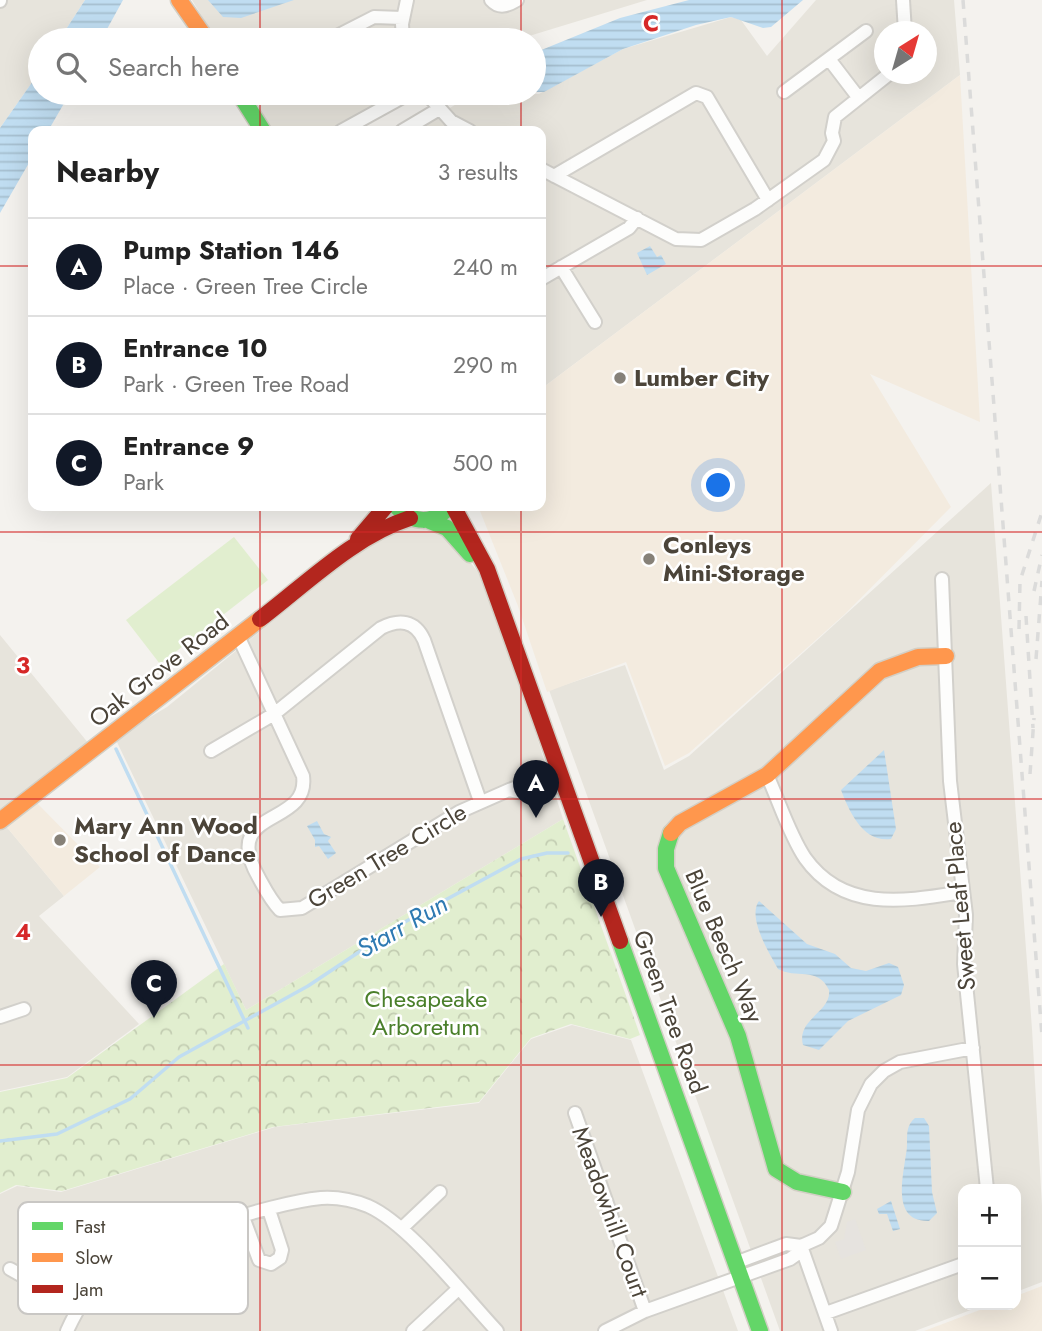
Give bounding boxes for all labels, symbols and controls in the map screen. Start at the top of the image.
text: C [643,6,659,40]
north arrow [874,21,937,84]
search box [28,28,546,105]
icon: search [52,48,90,86]
text: Search here [108,48,240,86]
text: Nearby [56,150,159,193]
text: 3 results [438,155,518,189]
text: Pump Station 146 [123,231,340,269]
text: A [71,250,87,284]
text: 240 m [453,250,518,284]
text: Place · Green Tree Circle [123,269,368,303]
text: Entrance 10 [123,329,268,367]
text: B [71,348,87,382]
text: 290 m [453,348,518,382]
place label: Lumber City [634,360,769,395]
text: Park · Green Tree Road [123,367,349,401]
marker: Lumber City [612,370,628,386]
text: Entrance 9 [123,427,254,465]
text: C [71,446,87,480]
text: 500 m [453,446,518,480]
text: Park [123,465,164,499]
your location [701,468,735,502]
place label: Conleys Mini-Storage [663,527,805,590]
marker: Conleys Mini-Storage [641,551,657,567]
street label: Oak Grove Road [81,604,236,735]
text: 3 [16,648,30,682]
pin: A [513,760,559,818]
street label: Green Tree Circle [301,794,473,917]
place label: Mary Ann Wood School of Dance [74,808,258,871]
street label: Sweet Leaf Place [935,820,984,992]
marker: Mary Ann Wood School of Dance [52,832,68,848]
pin: B [578,859,624,917]
street label: Blue Beech Way [676,864,773,1028]
water label: Starr Run [349,885,455,967]
text: 4 [15,915,31,949]
street label: Green Tree Road [625,925,716,1099]
pin: C [131,960,177,1018]
park label: Chesapeake Arboretum [365,981,487,1044]
street label: Meadowhill Court [563,1122,658,1302]
map controls [958,1184,1021,1310]
button: + [958,1184,1021,1247]
legend [18,1202,248,1314]
text: Fast [75,1213,106,1240]
text: Slow [75,1244,113,1271]
button: − [958,1247,1021,1310]
text: Jam [72,1276,104,1303]

